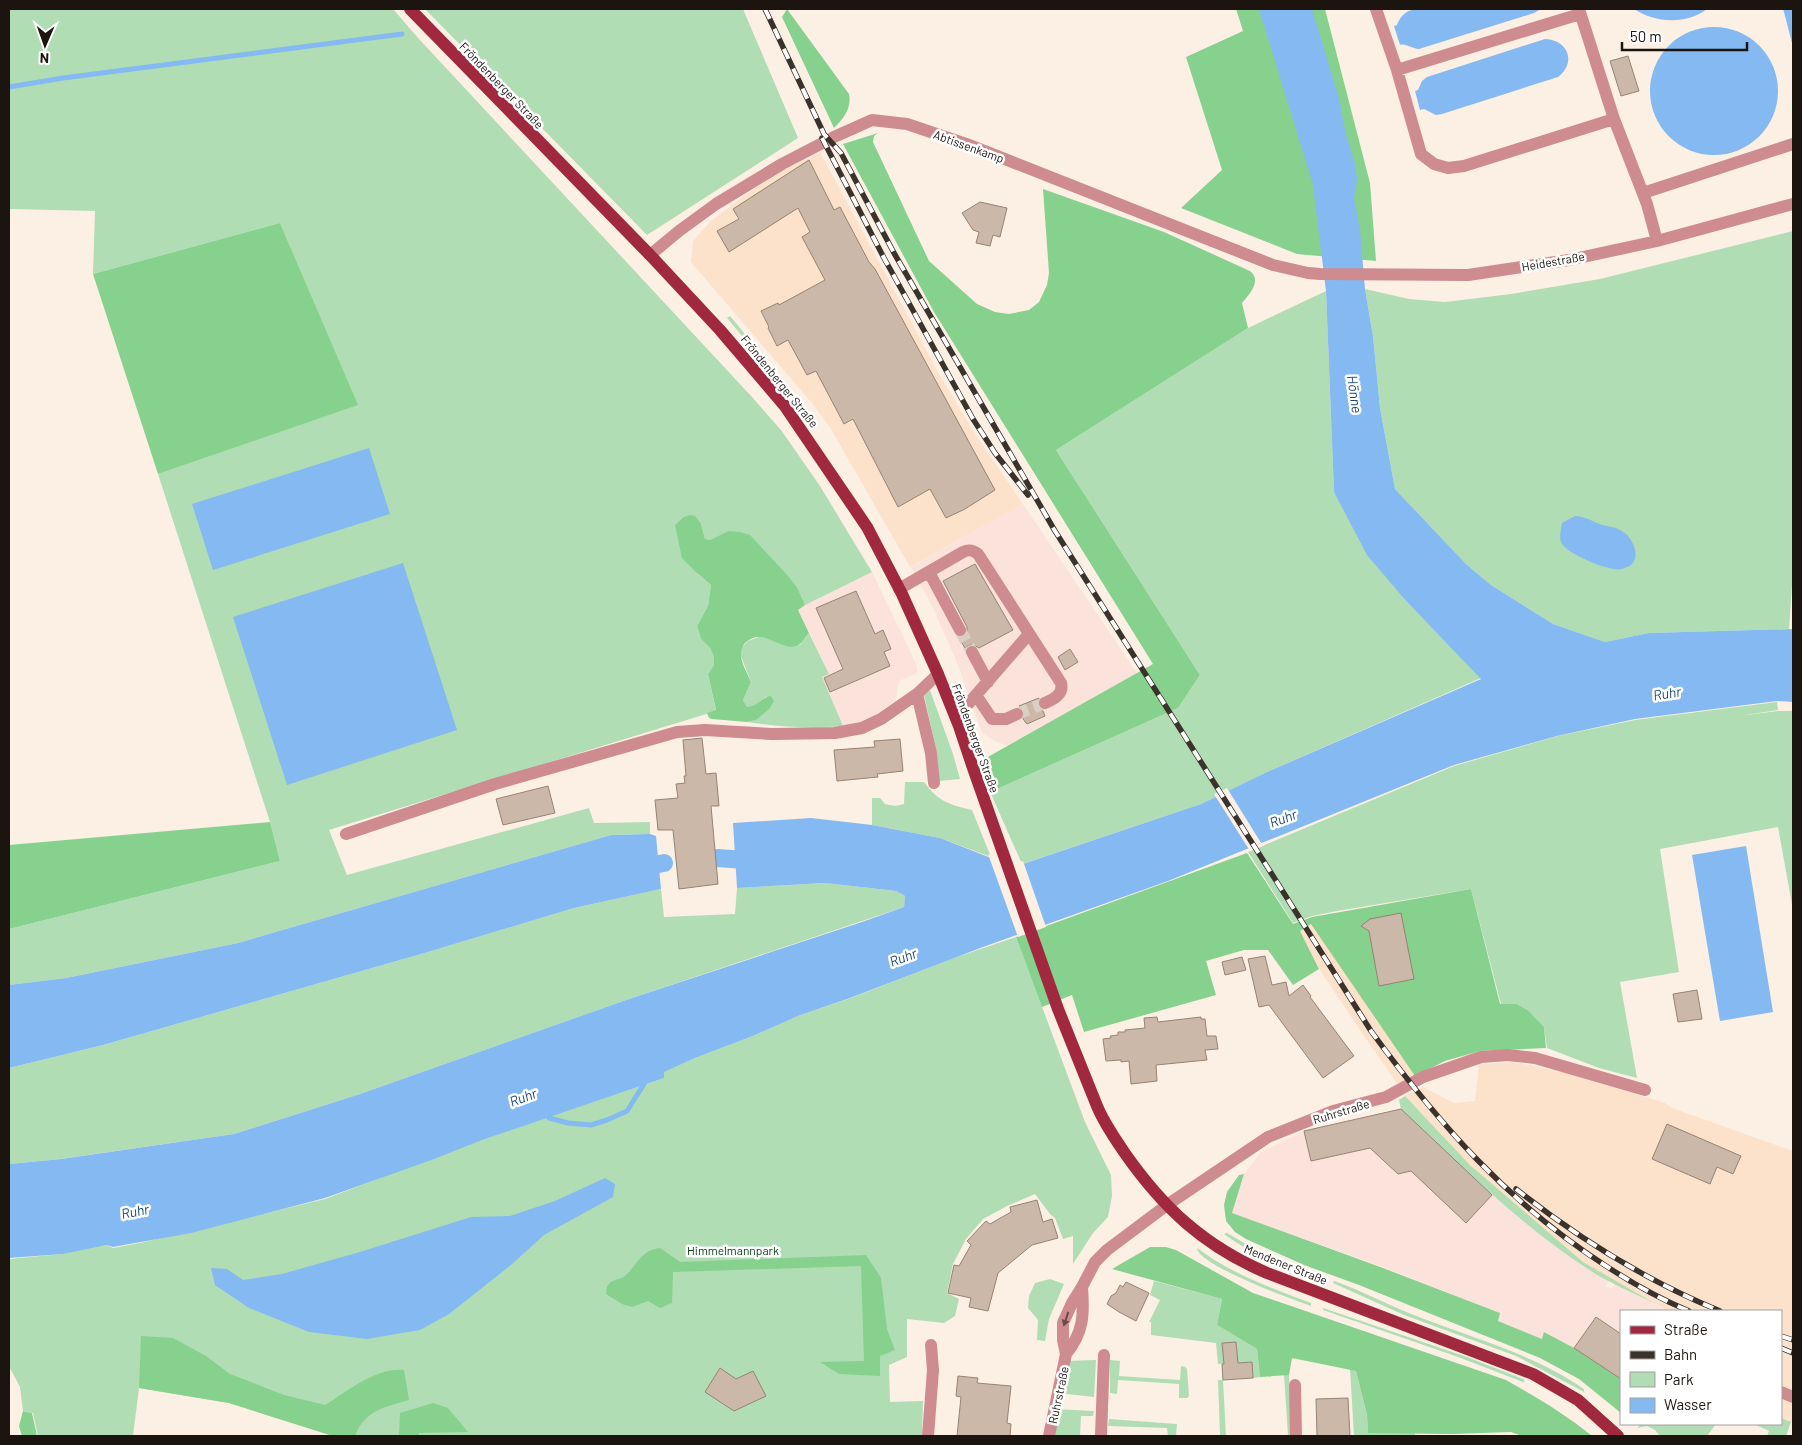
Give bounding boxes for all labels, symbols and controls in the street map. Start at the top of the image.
north arrow [20,20,70,70]
scale bar [1622,20,1747,52]
text: 50 m [1630,27,1662,45]
street label: Fröndenberger Straße [457,39,547,131]
text: N [40,50,49,67]
street label: Abtissenkamp [932,127,1006,165]
street label: Heidestraße [1520,249,1586,273]
street label: Fröndenberger Straße [738,332,822,430]
water label: Hönne [1344,374,1366,414]
street label: Fröndenberger Straße [950,682,1002,794]
water label: Ruhr [1652,682,1683,704]
water label: Ruhr [1267,805,1300,831]
water label: Ruhr [887,944,920,970]
water label: Ruhr [507,1084,540,1110]
street label: Ruhrstraße [1311,1096,1371,1126]
water label: Ruhr [120,1200,151,1222]
street label: Mendener Straße [1242,1241,1330,1287]
park label: Himmelmannpark [687,1243,779,1257]
legend [1620,1310,1782,1425]
one-way arrow [1062,1312,1070,1327]
text: Straße [1664,1320,1708,1338]
text: Bahn [1664,1345,1697,1363]
street label: Ruhrstraße [1045,1365,1071,1425]
text: Park [1664,1370,1694,1388]
text: Wasser [1664,1395,1712,1413]

